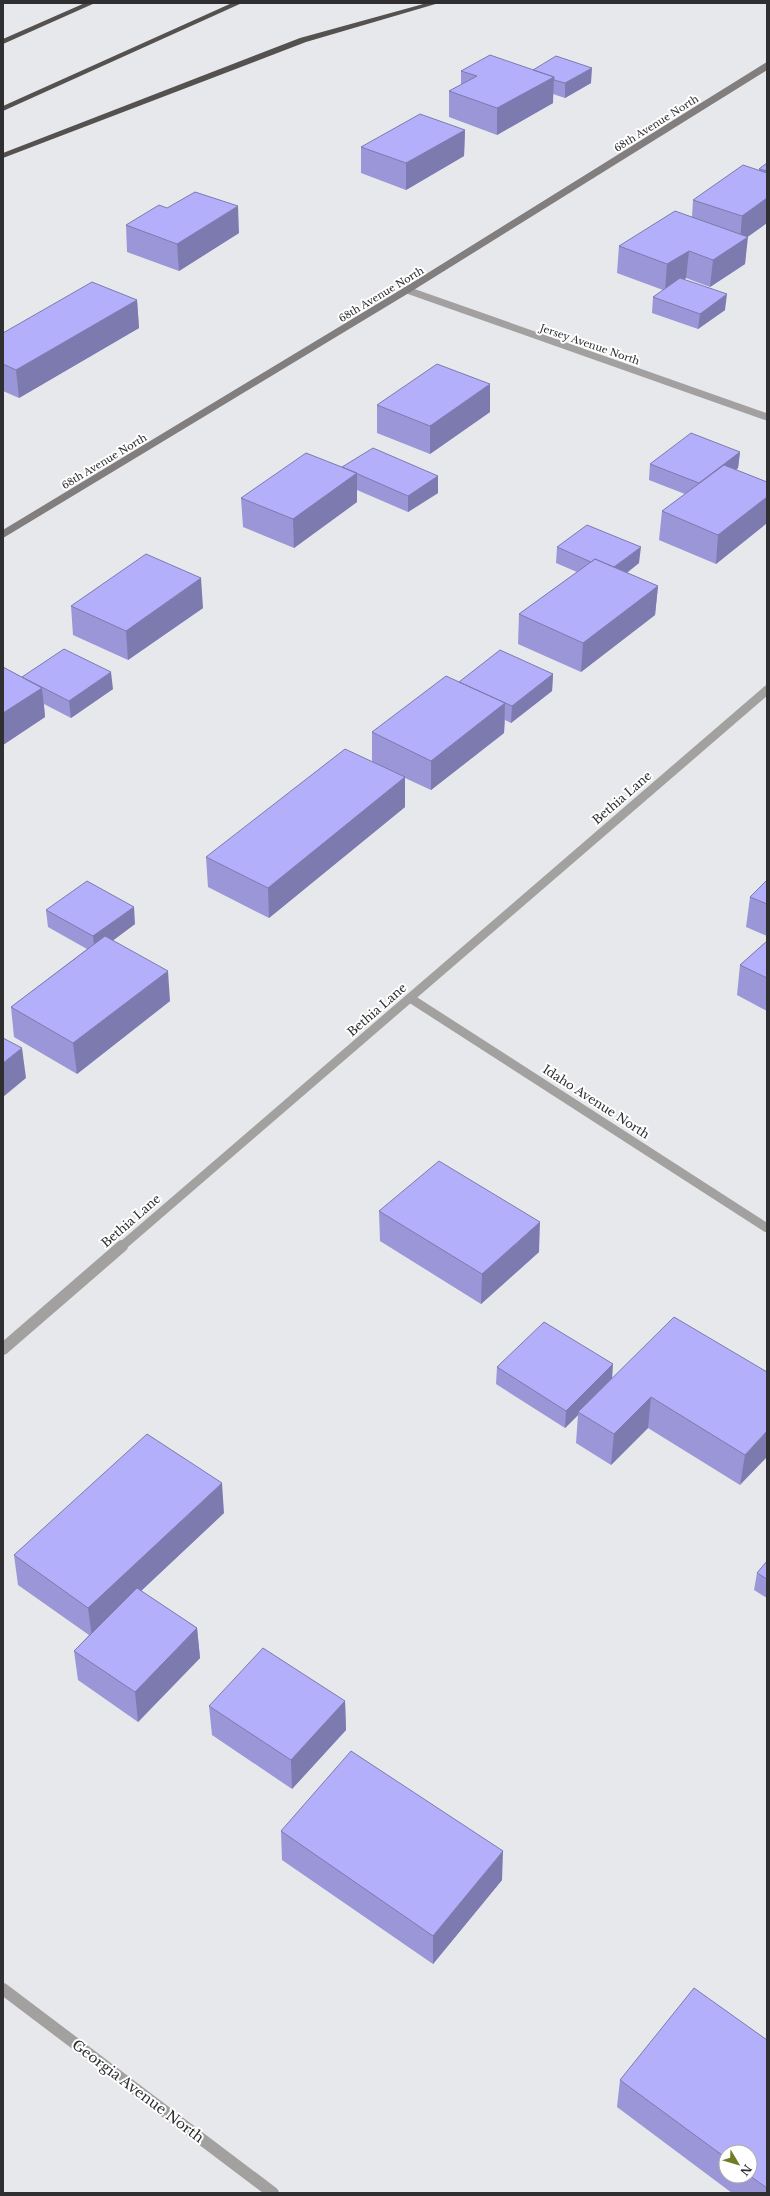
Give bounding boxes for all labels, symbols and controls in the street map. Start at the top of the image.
street label: 68th Avenue North [612,92,701,155]
street label: 68th Avenue North [336,264,426,325]
street label: Jersey Avenue North [536,321,641,368]
street label: 68th Avenue North [59,431,149,492]
street label: Bethia Lane [589,768,654,827]
street label: Bethia Lane [344,980,409,1039]
street label: Idaho Avenue North [540,1061,653,1142]
street label: Bethia Lane [98,1191,163,1250]
street label: Georgia Avenue North [68,2036,208,2147]
north arrow [718,2144,758,2184]
text: N [737,2162,755,2179]

